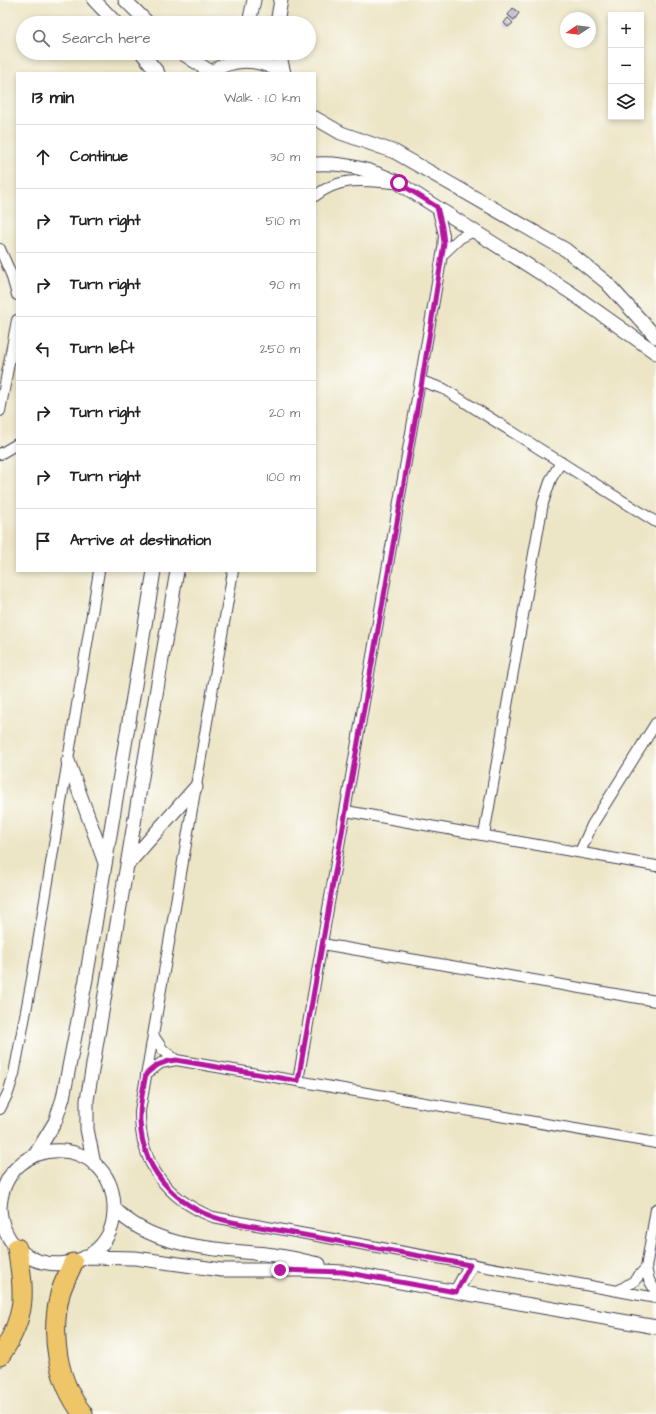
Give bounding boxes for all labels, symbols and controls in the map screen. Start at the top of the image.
north arrow [560,12,596,48]
map controls [608,12,644,120]
button: + [608,12,644,48]
search box [16,16,316,60]
icon: search [30,27,52,49]
text: Search here [62,28,151,49]
button: − [608,48,644,84]
button: layers [608,84,644,120]
text: 13 min [32,86,74,110]
text: Walk · 1.0 km [224,89,300,107]
icon: ahead [32,146,54,168]
text: Continue [70,146,128,167]
text: 30 m [270,148,300,166]
route start [390,174,408,192]
icon: right [32,210,54,232]
text: Turn right [70,210,141,231]
text: 510 m [266,212,300,230]
icon: right [32,274,54,296]
text: Turn right [70,274,141,295]
text: 90 m [269,276,300,294]
icon: left [32,338,54,360]
text: Turn left [70,338,134,359]
text: 250 m [260,340,300,358]
icon: right [32,402,54,424]
text: Turn right [70,402,141,423]
text: 20 m [269,404,300,422]
icon: right [32,466,54,488]
text: Turn right [70,466,141,487]
text: 100 m [267,468,300,486]
icon: arrive [32,530,54,552]
text: Arrive at destination [70,530,211,551]
route end [271,1261,289,1279]

